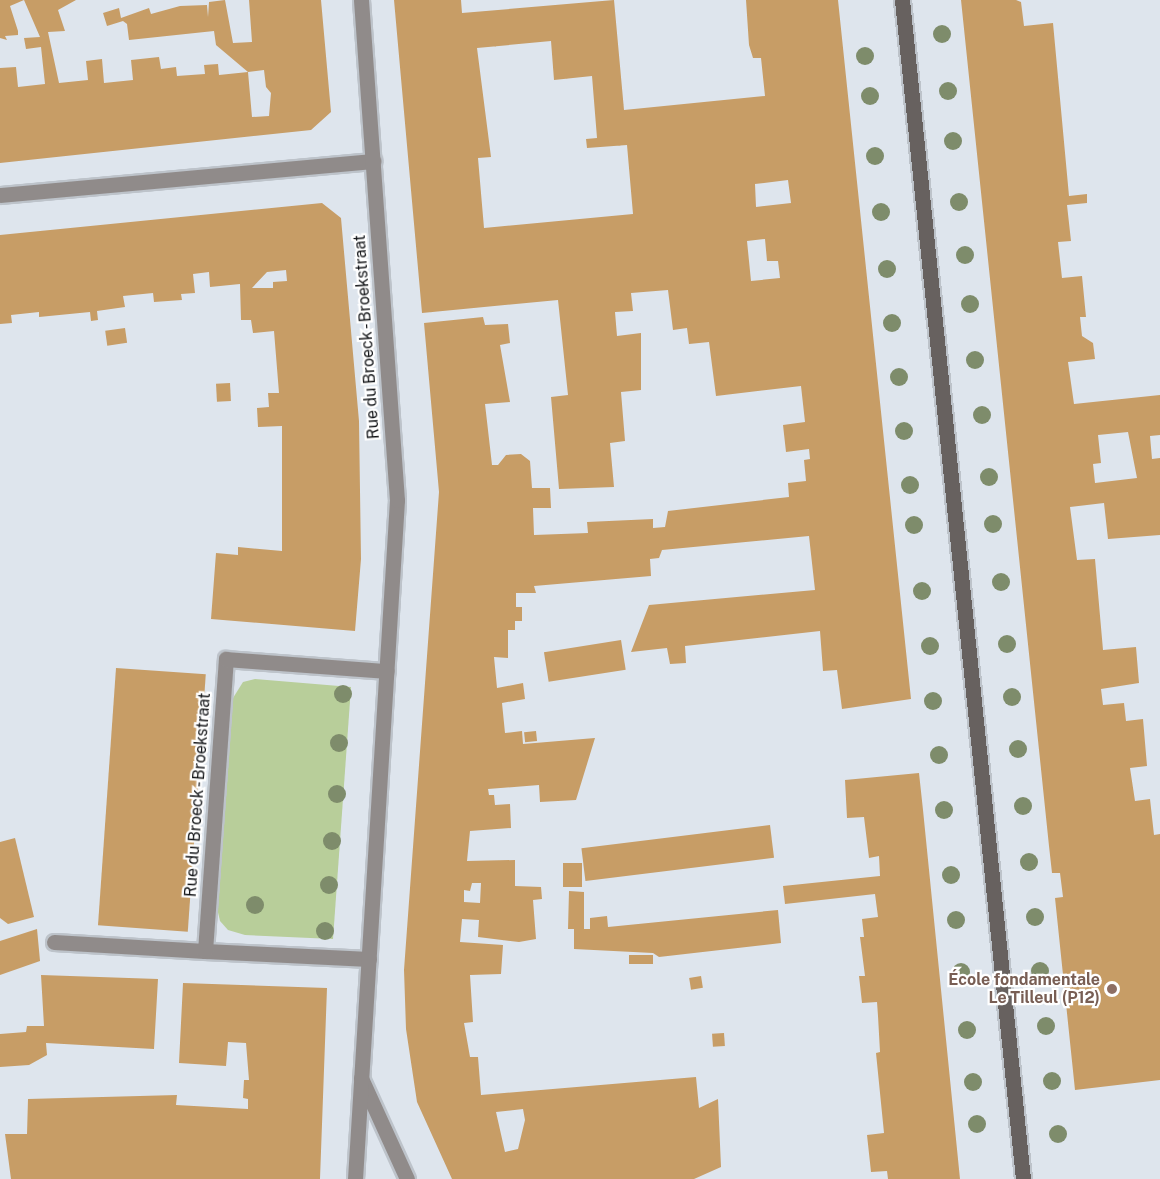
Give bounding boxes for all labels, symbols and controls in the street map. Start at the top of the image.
street label: Rue du Broeck - Broekstraat [350,232,384,442]
street label: Rue du Broeck - Broekstraat [181,690,215,900]
place label: École fondamentale Le Tilleul (P12) [948,970,1100,1008]
marker: École fondamentale Le Tilleul (P12) [1105,982,1119,996]

